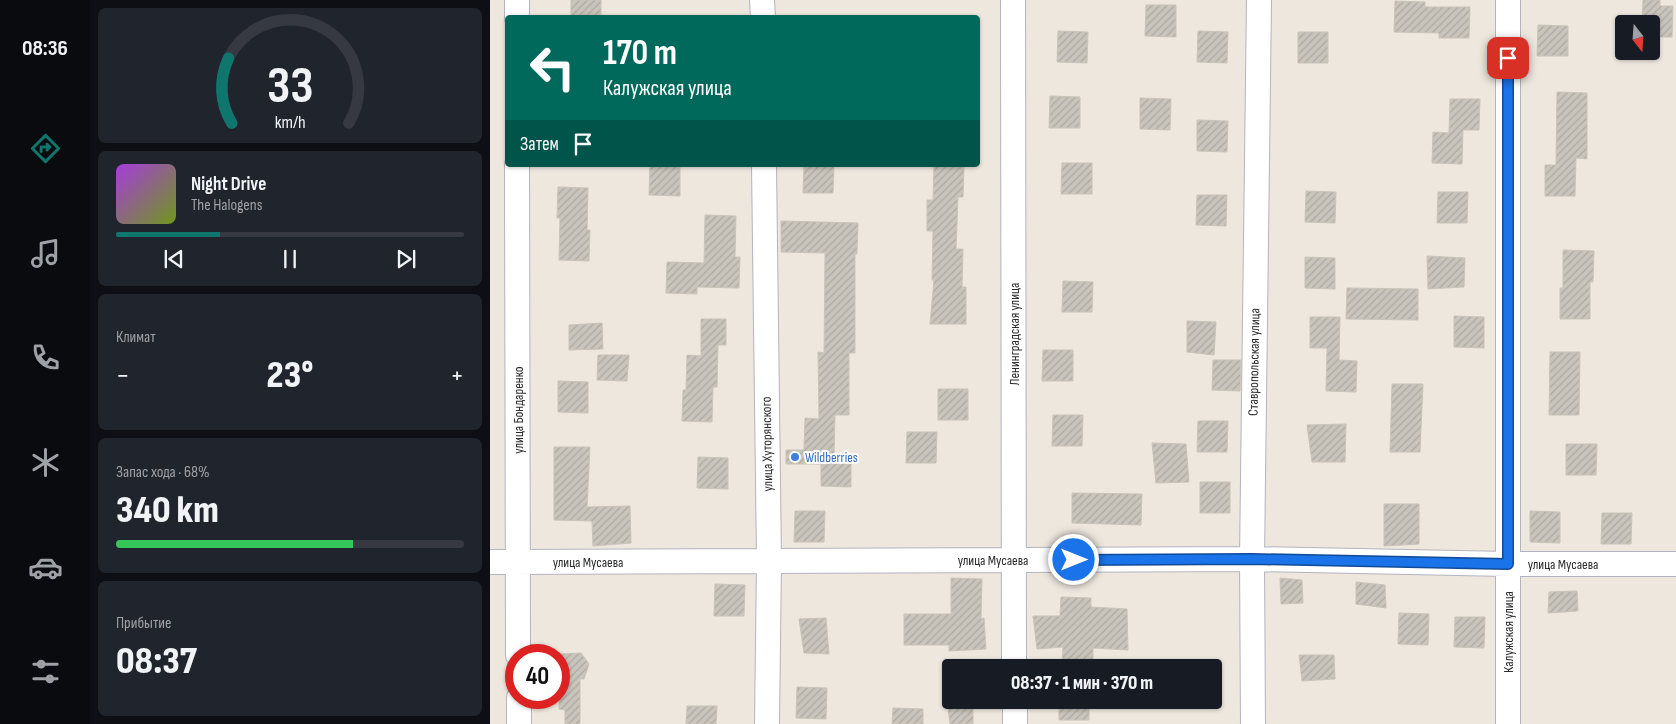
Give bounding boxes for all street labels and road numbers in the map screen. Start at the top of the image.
street label: Ленинградская улица [1006,283,1023,385]
street label: Ставропольская улица [1245,308,1263,416]
street label: улица Бондаренко [510,366,527,454]
street label: улица Хуторянского [758,396,776,492]
street label: улица Мусаева [958,552,1028,569]
street label: улица Мусаева [553,554,623,571]
street label: улица Мусаева [1528,556,1598,573]
street label: Калужская улица [1500,591,1517,673]

